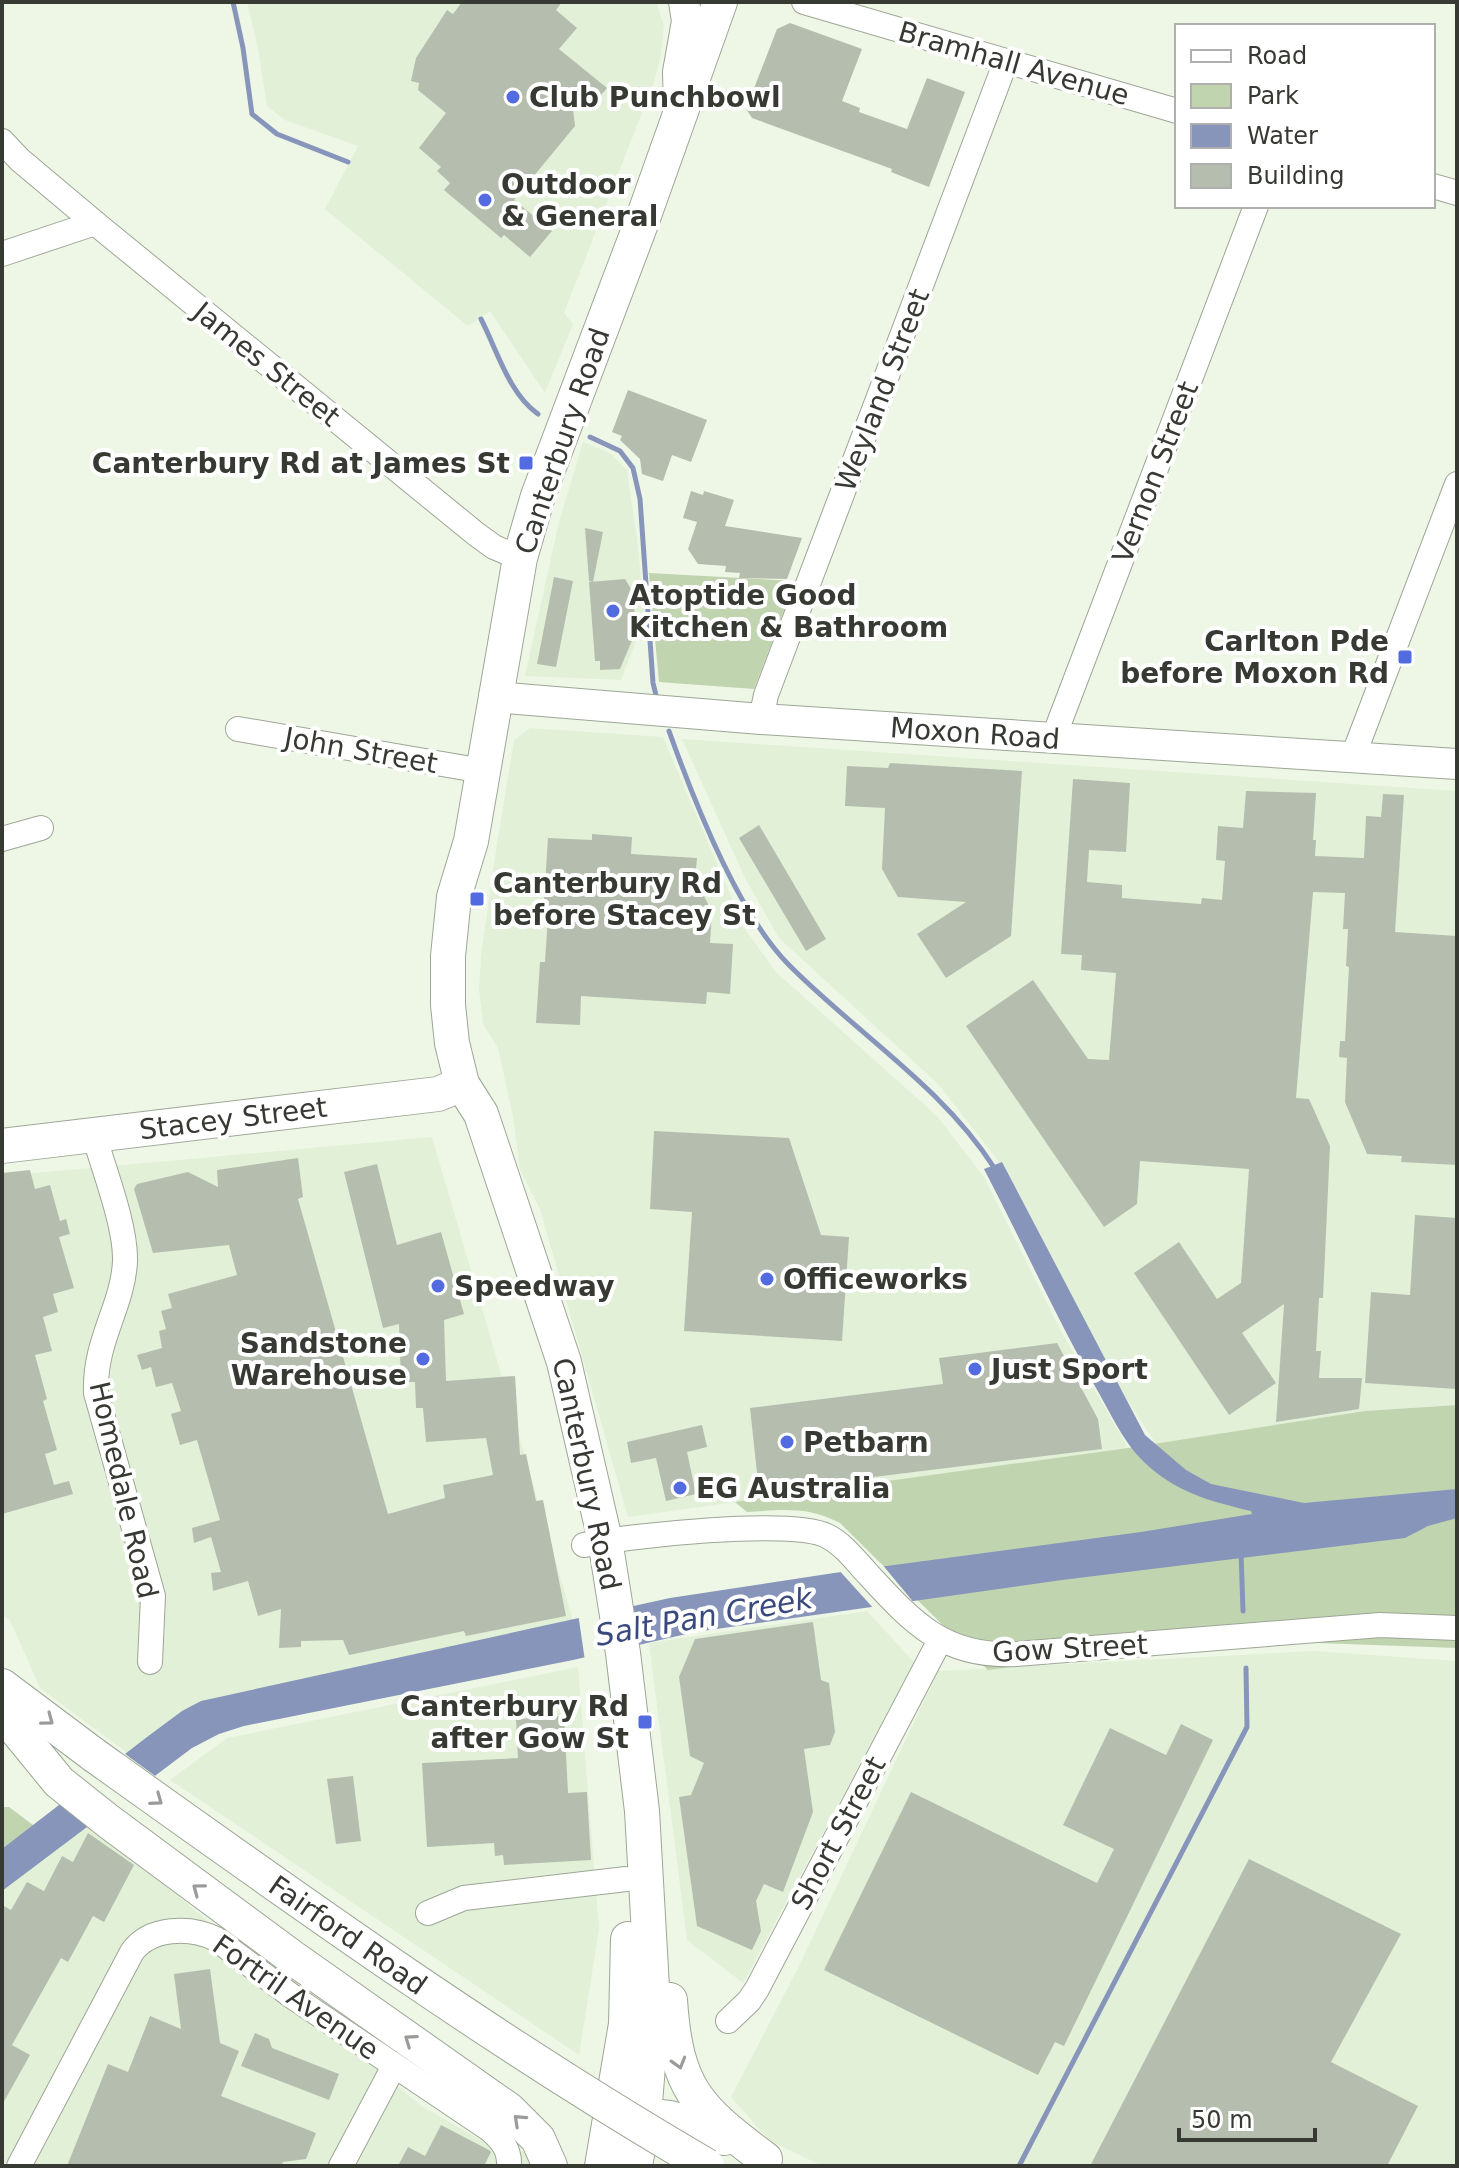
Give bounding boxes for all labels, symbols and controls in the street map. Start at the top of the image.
street label: Bramhall Avenue [895,15,1133,112]
legend [1175,24,1435,208]
text: Road [1247,42,1307,70]
place label: Club Punchbowl [529,81,781,114]
text: Park [1247,82,1299,110]
marker: Club Punchbowl [504,88,522,106]
text: Water [1247,122,1318,150]
text: Building [1247,162,1344,190]
place label: Outdoor & General [501,168,658,233]
marker: Outdoor & General [476,191,494,209]
street label: Weyland Street [829,284,936,496]
street label: James Street [185,294,346,433]
street label: Canterbury Road [508,324,617,559]
street label: Vernon Street [1106,377,1205,568]
place label: Canterbury Rd at James St [92,447,510,480]
marker: Canterbury Rd at James St [517,454,535,472]
place label: Atoptide Good Kitchen & Bathroom [629,579,948,644]
marker: Atoptide Good Kitchen & Bathroom [604,602,622,620]
place label: Carlton Pde before Moxon Rd [1120,625,1389,690]
marker: Carlton Pde before Moxon Rd [1396,648,1414,666]
street label: Moxon Road [889,711,1061,756]
street label: John Street [280,720,440,780]
place label: Canterbury Rd before Stacey St [493,867,756,932]
marker: Canterbury Rd before Stacey St [468,890,486,908]
street label: Stacey Street [137,1091,329,1146]
place label: Officeworks [783,1263,968,1296]
place label: Speedway [454,1270,614,1303]
marker: Officeworks [758,1270,776,1288]
marker: Speedway [429,1277,447,1295]
place label: Sandstone Warehouse [231,1327,407,1392]
marker: Sandstone Warehouse [414,1350,432,1368]
place label: Just Sport [989,1353,1148,1386]
street label: Canterbury Road [546,1355,627,1593]
marker: Just Sport [966,1360,984,1378]
street label: Homedale Road [82,1378,165,1602]
place label: Petbarn [803,1426,929,1459]
marker: Petbarn [778,1433,796,1451]
place label: EG Australia [696,1472,890,1505]
marker: EG Australia [671,1479,689,1497]
water label: Salt Pan Creek [593,1580,817,1653]
street label: Gow Street [991,1628,1149,1669]
place label: Canterbury Rd after Gow St [400,1690,629,1755]
one-way arrow [39,1710,54,1725]
marker: Canterbury Rd after Gow St [636,1713,654,1731]
street label: Short Street [784,1751,893,1916]
one-way arrow [149,1790,163,1805]
street label: Fairford Road [263,1869,433,2002]
one-way arrow [193,1884,207,1898]
street label: Fortril Avenue [206,1928,385,2067]
one-way arrow [404,2035,418,2050]
one-way arrow [670,2055,687,2069]
scale bar [1179,2092,1315,2142]
text: 50 m [1191,2106,1253,2134]
one-way arrow [514,2114,528,2129]

